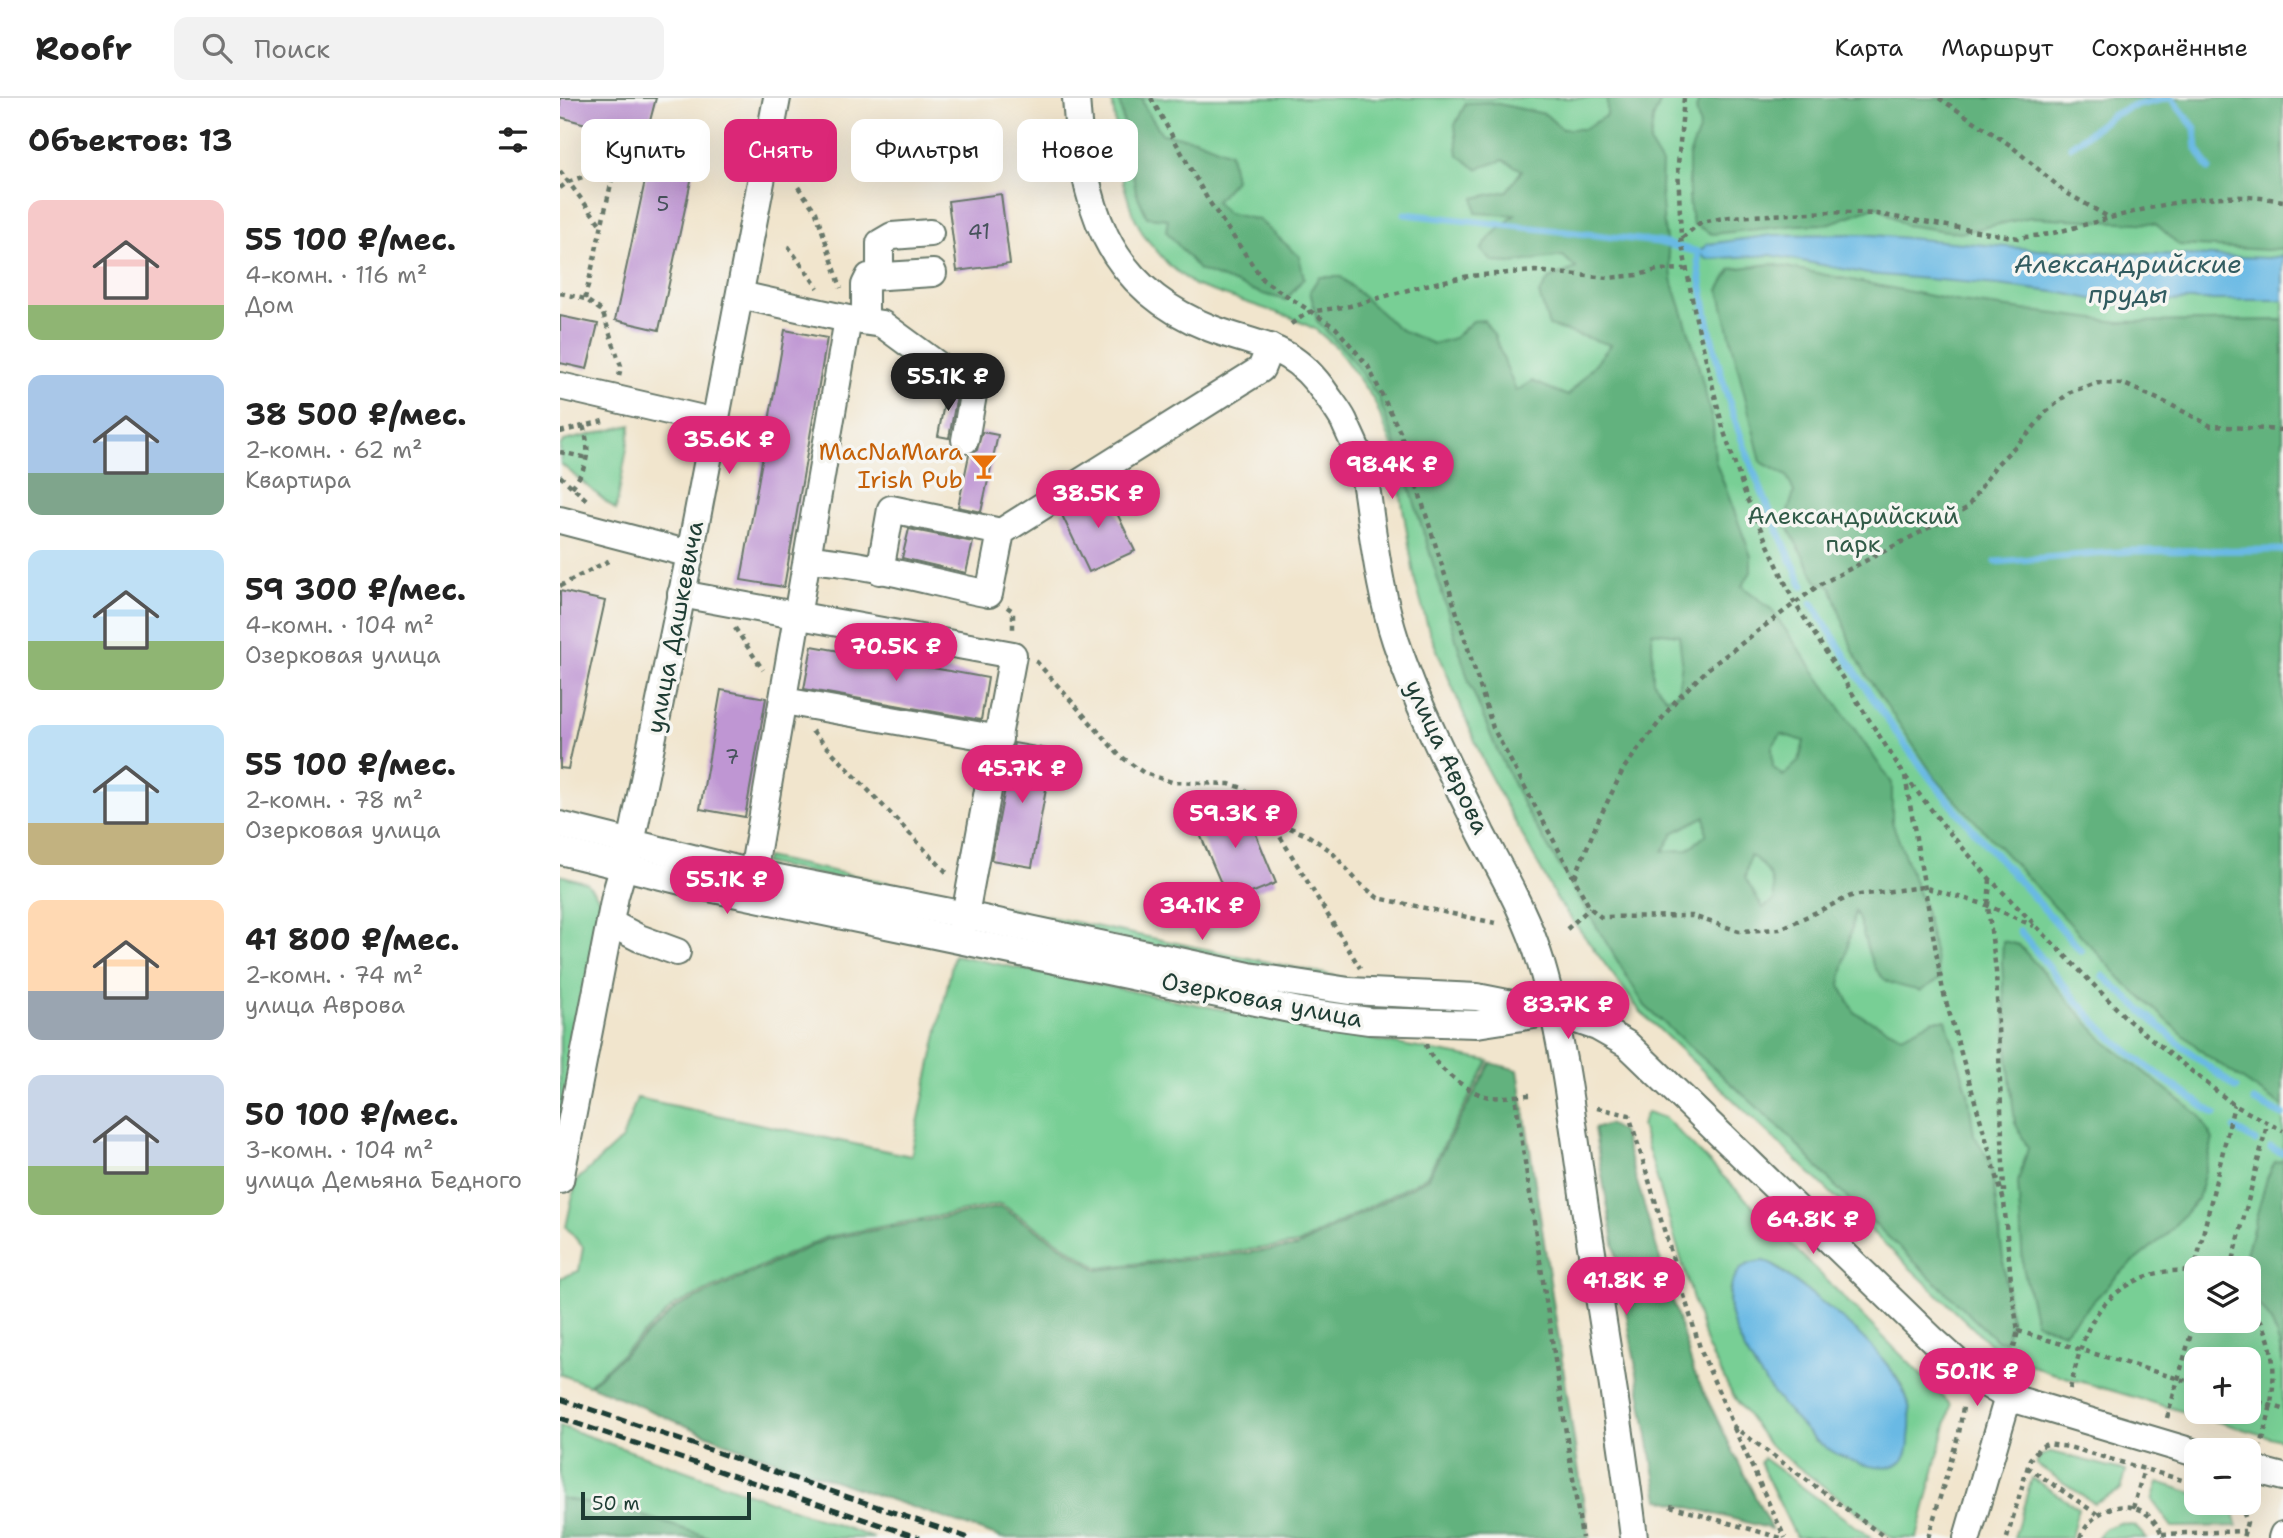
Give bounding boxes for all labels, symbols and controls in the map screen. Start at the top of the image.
search box [174,17,664,80]
text: Roofr [35,26,132,71]
icon: search [198,29,236,67]
text: Поиск [254,31,330,66]
text: Карта [1835,32,1903,64]
text: Маршрут [1941,32,2053,64]
text: Сохранённые [2091,32,2248,64]
chip: Купить [581,119,710,182]
chip: Снять [724,119,837,182]
chip: Фильтры [851,119,1003,182]
chip: Новое [1017,119,1138,182]
text: Объектов: 13 [28,120,233,161]
icon: filters [494,121,532,159]
house number: 5 [657,190,669,218]
house number: 41 [968,218,990,246]
text: 55 100 ₽/мес. [245,219,456,260]
icon: home [84,228,168,312]
water label: Александрийские пруды [2014,246,2242,311]
text: 4-комн. · 116 m² [245,260,427,290]
text: Дом [245,290,294,320]
pin: 55.1K ₽ [883,354,1013,413]
text: 55.1K ₽ [907,361,989,391]
text: 38 500 ₽/мес. [245,394,467,435]
icon: home [84,403,168,487]
pin: 35.6K ₽ [664,416,794,476]
text: 35.6K ₽ [683,424,775,454]
text: 2-комн. · 62 m² [245,435,423,465]
place label: MacNaMara Irish Pub [819,436,963,496]
pin: 98.4K ₽ [1327,442,1457,501]
text: 98.4K ₽ [1346,449,1438,479]
bar icon: MacNaMara Irish Pub [969,451,999,481]
text: Квартира [245,465,351,495]
pin: 38.5K ₽ [1033,470,1163,530]
text: 38.5K ₽ [1052,478,1144,508]
park label: Александрийский парк [1747,500,1959,560]
street label: улица Дашкевича [639,518,711,736]
text: 59 300 ₽/мес. [245,569,466,610]
icon: home [84,578,168,662]
text: 4-комн. · 104 m² [245,610,434,640]
pin: 70.5K ₽ [831,624,961,683]
text: 70.5K ₽ [850,631,942,661]
text: Озерковая улица [245,640,441,670]
street label: улица Аврова [1397,675,1497,839]
house number: 7 [725,743,739,771]
text: 55 100 ₽/мес. [245,744,456,785]
pin: 45.7K ₽ [957,746,1087,805]
icon: home [84,753,168,837]
text: 45.7K ₽ [978,753,1066,783]
text: 2-комн. · 78 m² [245,785,423,815]
pin: 59.3K ₽ [1170,790,1300,850]
text: 59.3K ₽ [1189,798,1281,828]
text: Озерковая улица [245,815,441,845]
pin: 55.1K ₽ [662,856,792,916]
text: 55.1K ₽ [686,864,768,894]
pin: 34.1K ₽ [1137,882,1267,942]
text: 34.1K ₽ [1159,890,1245,920]
text: 41 800 ₽/мес. [245,919,460,960]
icon: home [84,928,168,1012]
text: 2-комн. · 74 m² [245,960,423,990]
street label: Озерковая улица [1159,965,1365,1035]
pin: 83.7K ₽ [1503,982,1633,1041]
text: 83.7K ₽ [1522,989,1614,1019]
text: улица Аврова [245,990,405,1020]
text: 50 100 ₽/мес. [245,1094,458,1135]
icon: home [84,1103,168,1187]
text: 3-комн. · 104 m² [245,1135,434,1165]
text: улица Демьяна Бедного [245,1165,522,1195]
pin: 64.8K ₽ [1748,1196,1878,1256]
text: 64.8K ₽ [1767,1204,1859,1234]
map controls [2184,1256,2261,1515]
button: layers [2184,1256,2261,1333]
pin: 41.8K ₽ [1561,1258,1691,1317]
text: 41.8K ₽ [1583,1265,1669,1295]
button: + [2184,1347,2261,1424]
pin: 50.1K ₽ [1912,1348,2042,1408]
text: 50.1K ₽ [1935,1356,2019,1386]
button: − [2184,1438,2261,1515]
scale bar [581,1489,751,1521]
text: 50 m [592,1491,640,1516]

